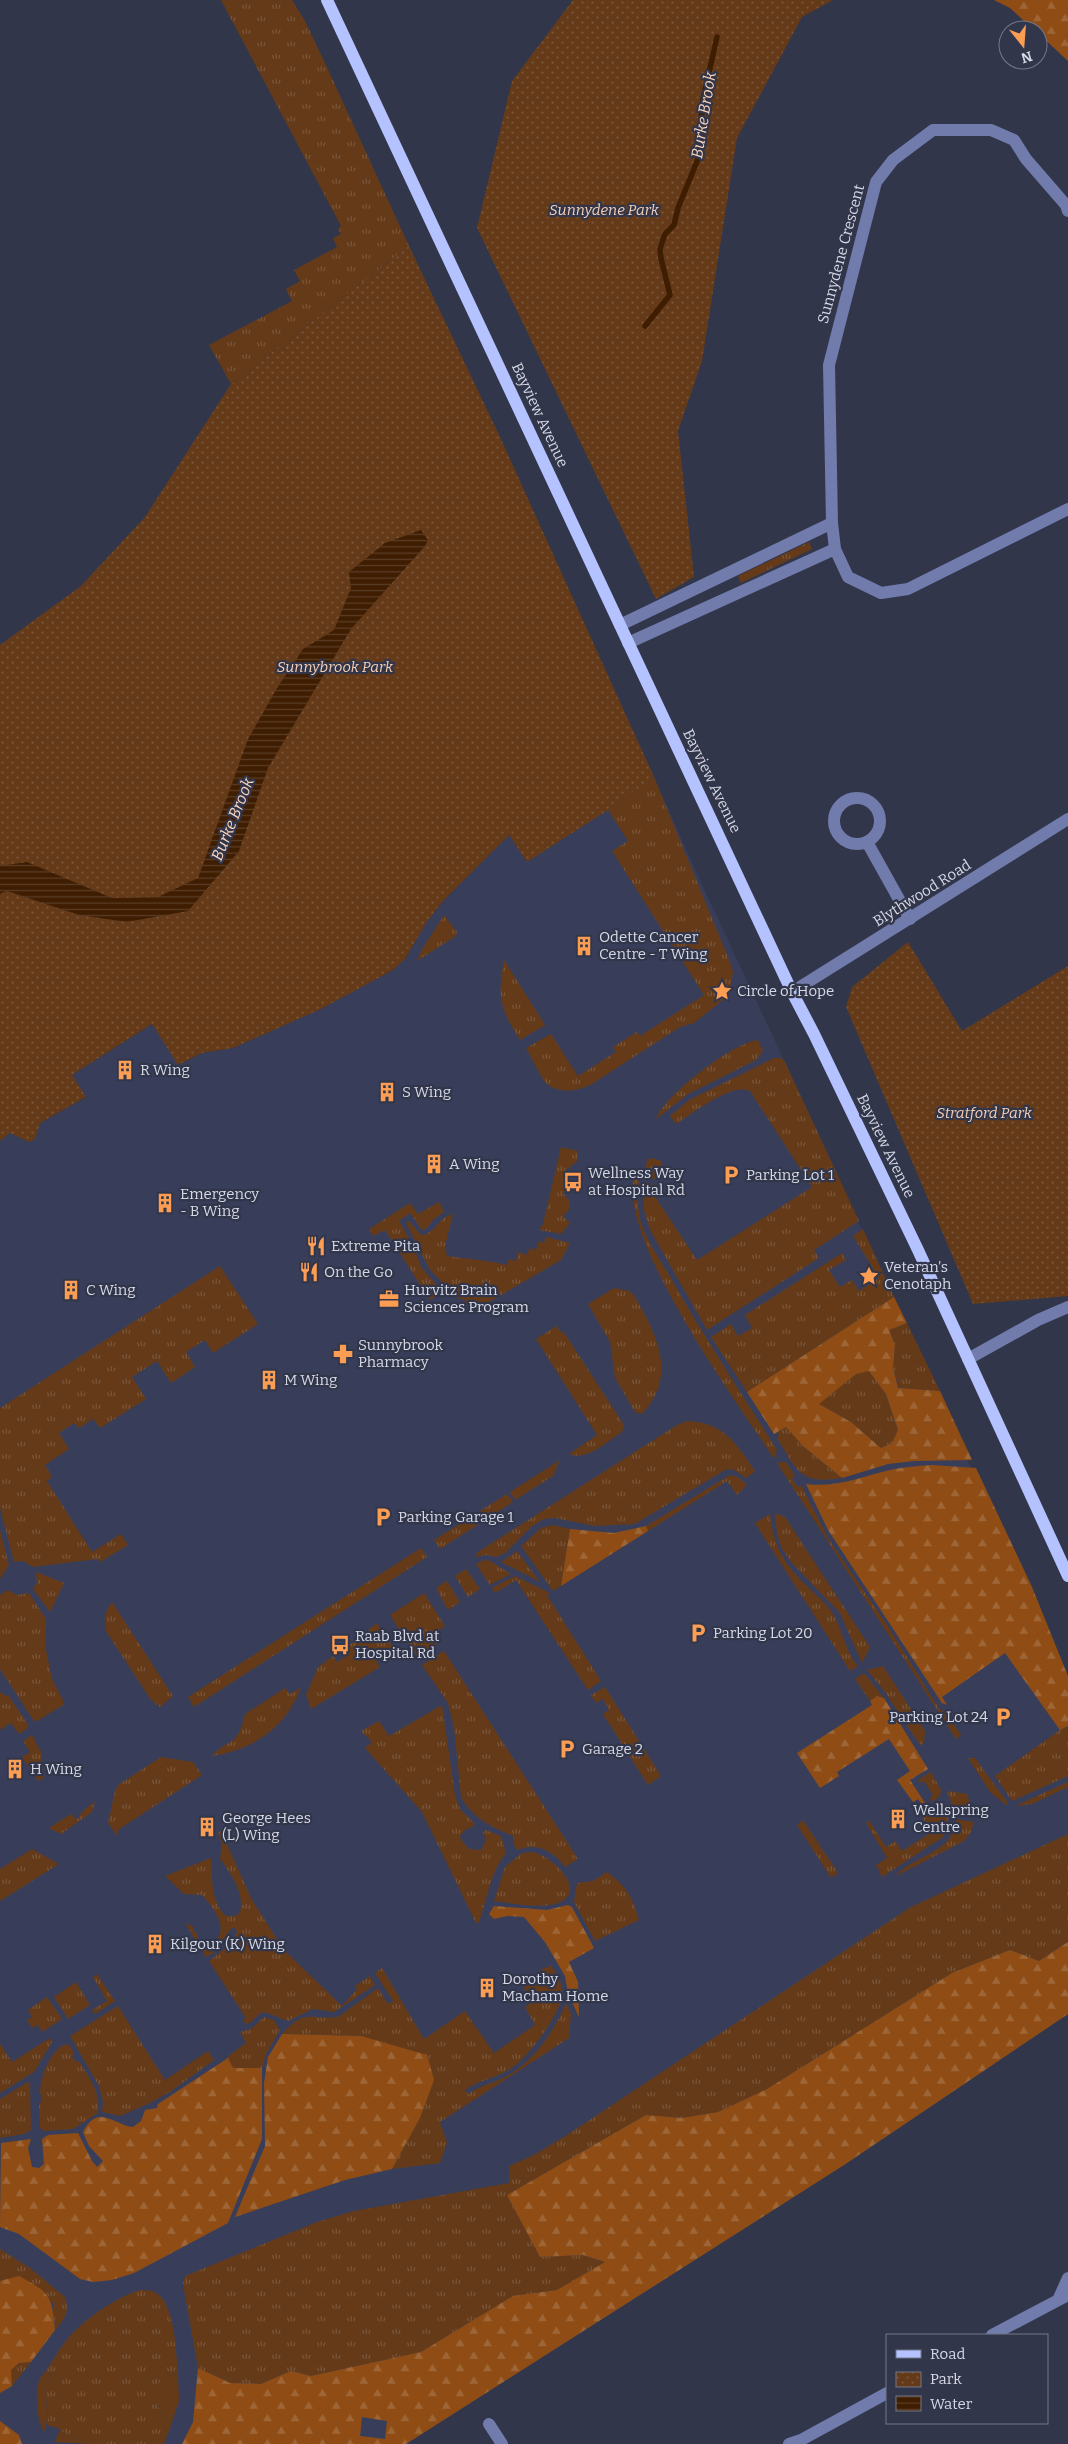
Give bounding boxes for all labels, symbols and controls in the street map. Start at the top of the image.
north arrow [998,20,1048,70]
text: N [1019,47,1034,67]
water label: Burke Brook [687,70,720,160]
street label: Sunnydene Crescent [814,182,868,326]
park label: Sunnydene Park [549,201,660,219]
street label: Bayview Avenue [508,360,572,470]
park label: Sunnybrook Park [277,658,394,676]
street label: Bayview Avenue [679,726,745,836]
water label: Burke Brook [207,775,258,863]
street label: Blythwood Road [870,856,974,930]
place label: Odette Cancer Centre - T Wing [599,928,708,963]
building icon: Odette Cancer Centre - T Wing [573,935,595,957]
place icon: Circle of Hope [711,980,733,1002]
place label: Circle of Hope [737,982,834,1000]
building icon: R Wing [114,1059,136,1081]
place label: R Wing [140,1061,190,1079]
building icon: S Wing [376,1081,398,1103]
place label: S Wing [402,1083,451,1101]
street label: Bayview Avenue [853,1091,919,1201]
park label: Stratford Park [936,1104,1033,1122]
building icon: A Wing [423,1153,445,1175]
place label: A Wing [449,1155,500,1173]
place label: Wellness Way at Hospital Rd [588,1164,685,1199]
parking icon: Parking Lot 1 [720,1164,742,1186]
place label: Parking Lot 1 [746,1166,834,1184]
bus stop icon: Wellness Way at Hospital Rd [562,1171,584,1193]
place label: Emergency - B Wing [180,1185,259,1220]
building icon: Emergency - B Wing [154,1192,176,1214]
restaurant icon: Extreme Pita [305,1235,327,1257]
place label: Extreme Pita [331,1237,420,1255]
place label: Veteran's Cenotaph [884,1258,952,1293]
restaurant icon: On the Go [298,1261,320,1283]
place label: On the Go [324,1263,393,1281]
place icon: Veteran's Cenotaph [858,1265,880,1287]
building icon: C Wing [60,1279,82,1301]
place label: C Wing [86,1281,136,1299]
place label: Hurvitz Brain Sciences Program [404,1281,530,1316]
office icon: Hurvitz Brain Sciences Program [378,1288,400,1310]
place label: Sunnybrook Pharmacy [358,1336,444,1371]
pharmacy icon: Sunnybrook Pharmacy [332,1343,354,1365]
building icon: M Wing [258,1369,280,1391]
place label: M Wing [284,1371,337,1389]
parking icon: Parking Garage 1 [372,1506,394,1528]
place label: Parking Garage 1 [398,1508,514,1526]
parking icon: Parking Lot 20 [687,1622,709,1644]
place label: Parking Lot 20 [713,1624,813,1642]
place label: Raab Blvd at Hospital Rd [355,1627,440,1662]
bus stop icon: Raab Blvd at Hospital Rd [329,1634,351,1656]
parking icon: Parking Lot 24 [992,1706,1014,1728]
place label: Parking Lot 24 [889,1708,988,1726]
parking icon: Garage 2 [556,1738,578,1760]
place label: Garage 2 [582,1740,643,1758]
building icon: H Wing [4,1758,26,1780]
place label: H Wing [30,1760,82,1778]
place label: Wellspring Centre [913,1801,989,1836]
building icon: Wellspring Centre [887,1808,909,1830]
place label: George Hees (L) Wing [222,1809,311,1844]
building icon: George Hees (L) Wing [196,1816,218,1838]
building icon: Kilgour (K) Wing [144,1933,166,1955]
place label: Kilgour (K) Wing [170,1935,285,1953]
place label: Dorothy Macham Home [502,1970,608,2005]
building icon: Dorothy Macham Home [476,1977,498,1999]
legend [886,2334,1048,2424]
text: Road [930,2345,965,2363]
text: Park [930,2370,962,2388]
text: Water [930,2395,973,2413]

